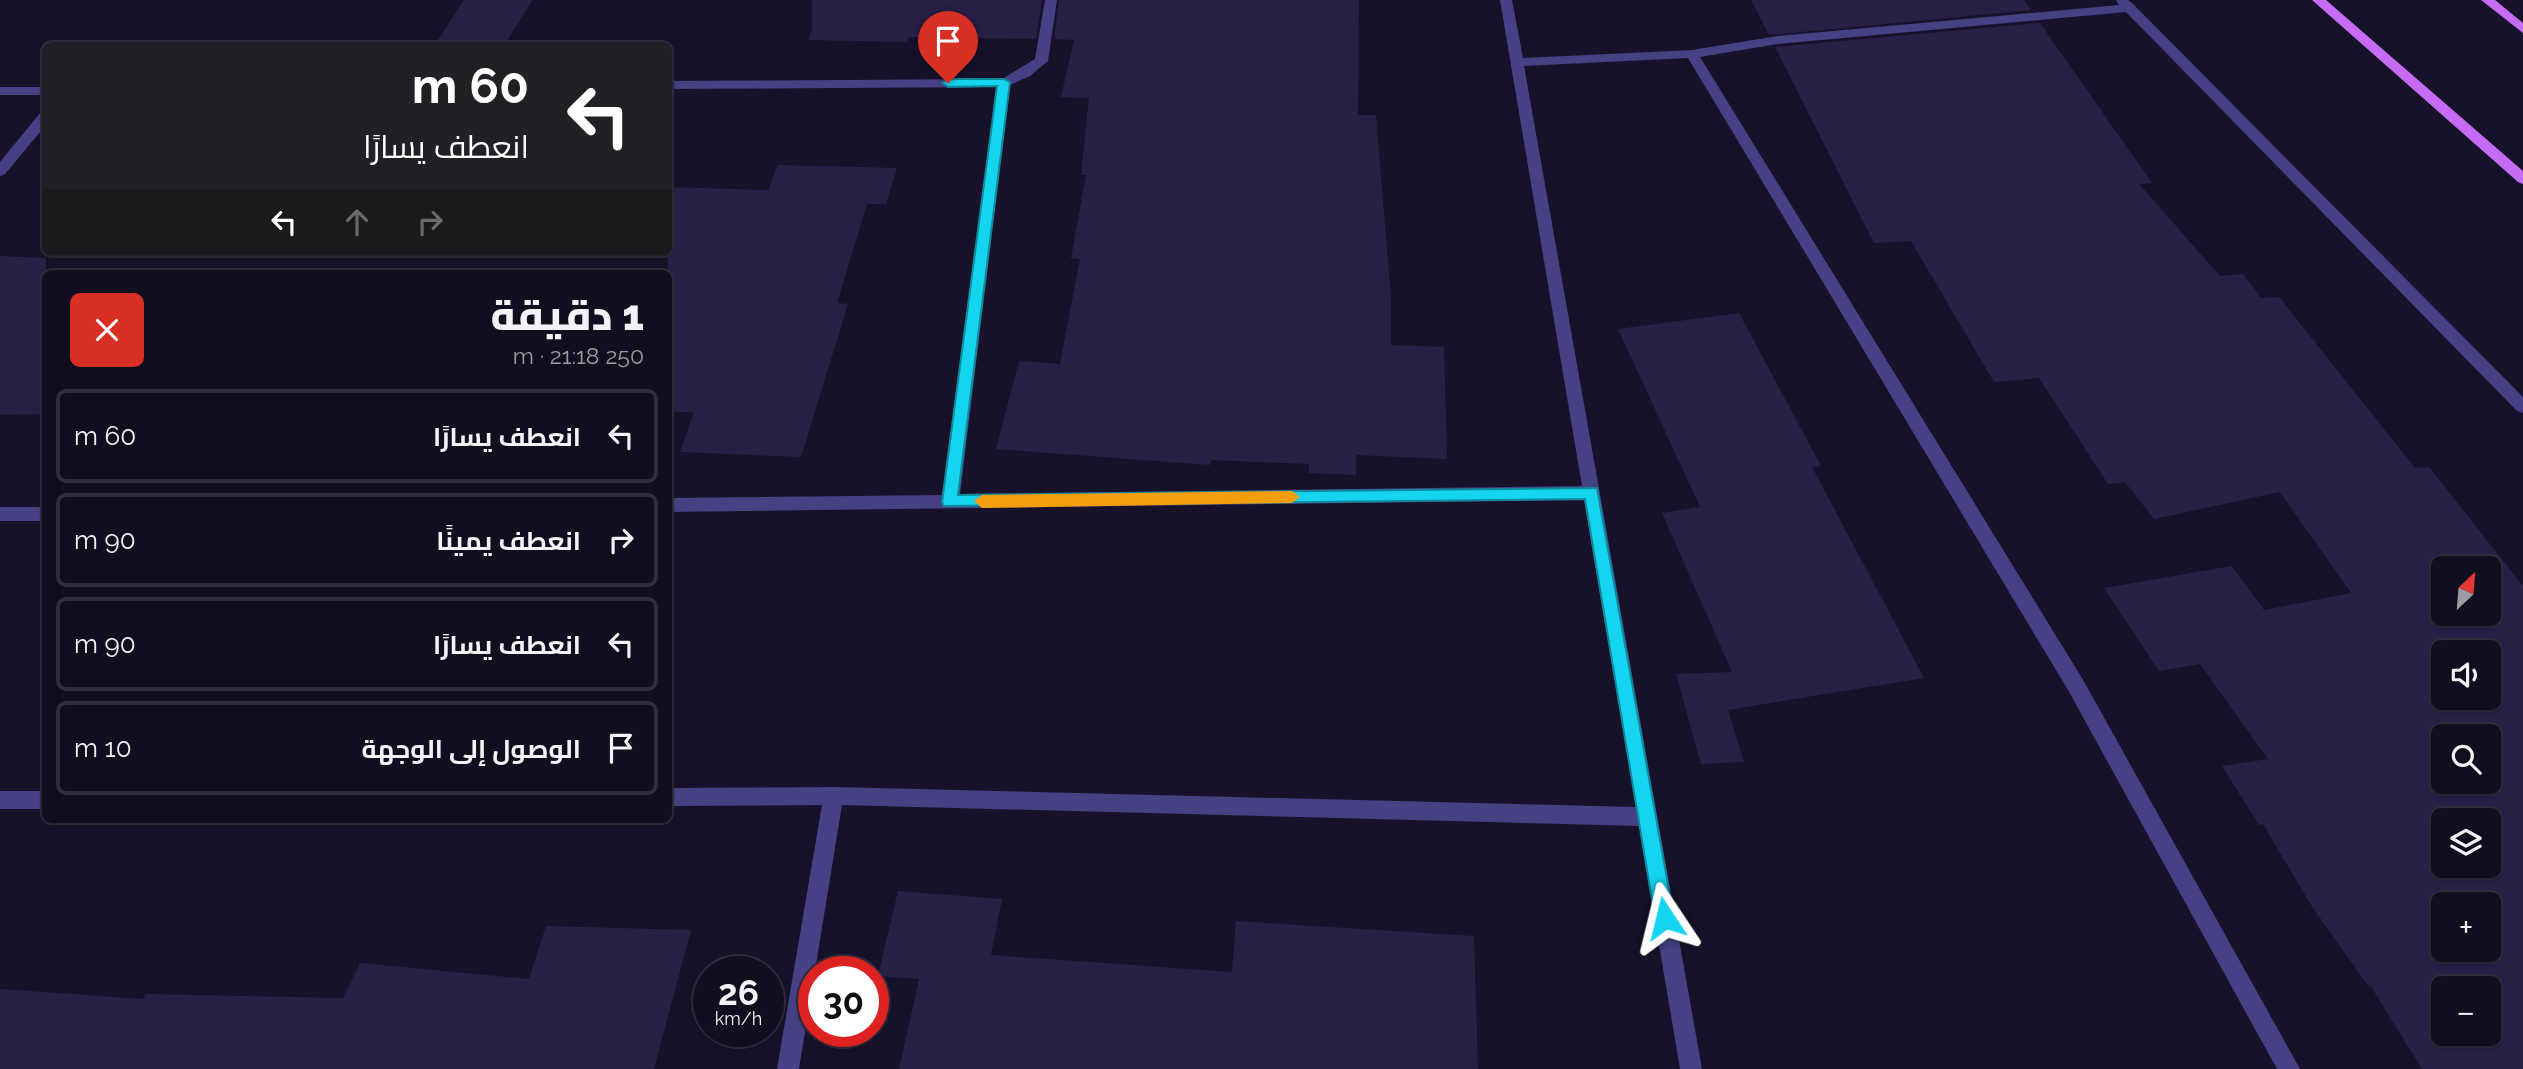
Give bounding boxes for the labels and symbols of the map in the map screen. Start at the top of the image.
pin [918,11,978,83]
north arrow [2431,556,2501,626]
position arrow [1628,881,1702,955]
speed limit sign: 30 [798,956,889,1047]

